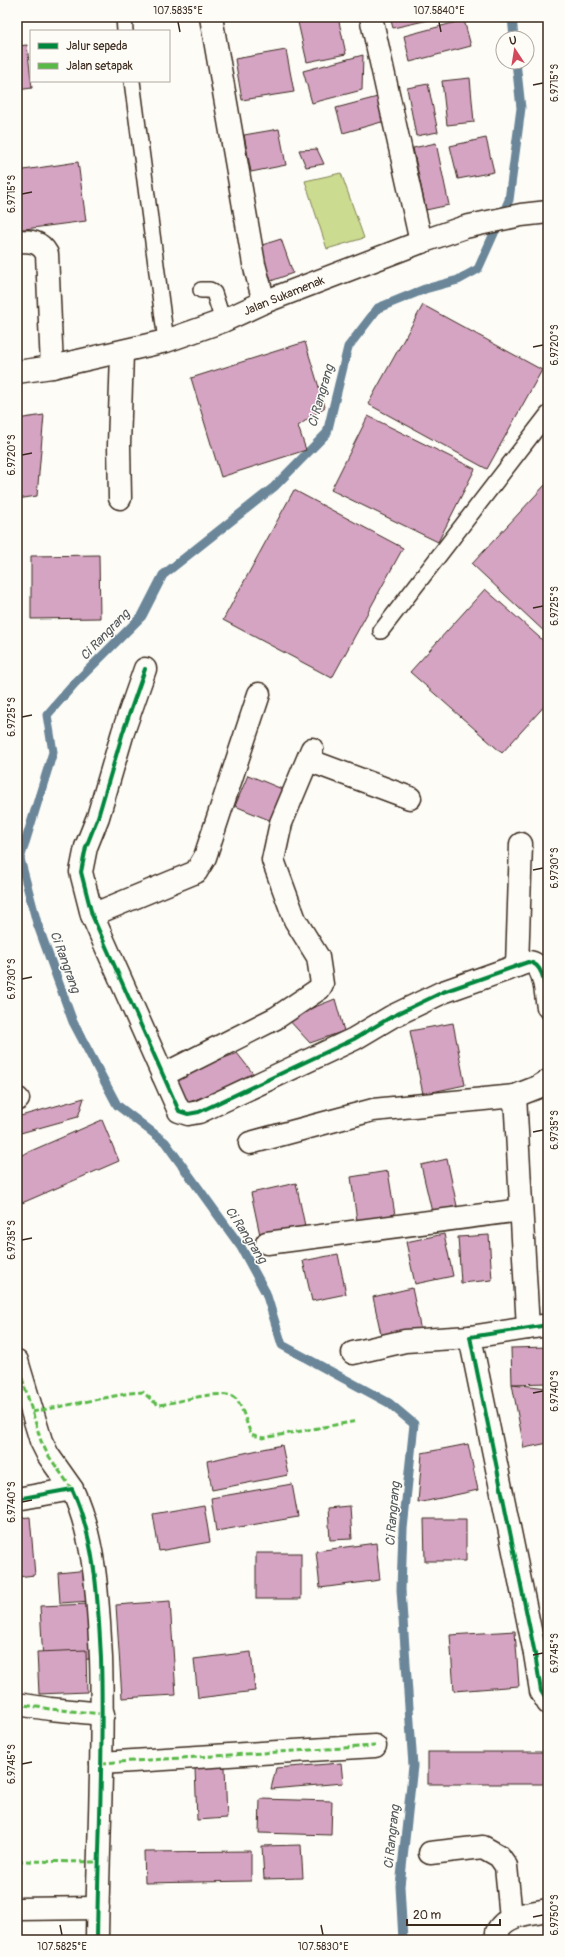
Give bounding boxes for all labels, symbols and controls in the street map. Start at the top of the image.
text: 107.5835°E [153,5,203,17]
text: 107.5840°E [414,5,464,17]
legend [30,30,170,82]
north arrow [495,30,535,70]
text: U [508,34,518,48]
text: Jalur sepeda [66,39,128,54]
text: Jalan setapak [66,59,133,74]
text: 6.9715°S [549,64,561,102]
text: 6.9715°S [6,175,18,213]
street label: Jalan Sukamenak [241,273,327,319]
text: 6.9720°S [549,324,561,366]
water label: Ci Rangrang [304,361,338,429]
text: 6.9720°S [6,434,18,476]
text: 6.9725°S [549,586,561,626]
water label: Ci Rangrang [77,605,134,664]
text: 6.9725°S [6,697,18,737]
text: 6.9730°S [549,847,561,889]
water label: Ci Rangrang [46,929,84,996]
text: 6.9730°S [6,958,18,1000]
text: 6.9735°S [549,1110,561,1150]
water label: Ci Rangrang [222,1204,271,1268]
text: 6.9735°S [6,1220,18,1260]
text: 6.9740°S [549,1370,561,1412]
water label: Ci Rangrang [382,1480,404,1547]
text: 6.9740°S [6,1481,18,1523]
text: 6.9745°S [549,1633,561,1673]
text: 6.9745°S [6,1744,18,1784]
water label: Ci Rangrang [381,1803,403,1870]
text: 6.9750°S [549,1894,561,1935]
scale bar [407,1901,500,1927]
text: 20 m [413,1908,442,1923]
text: 107.5825°E [37,1941,87,1953]
text: 107.5830°E [298,1941,348,1953]

